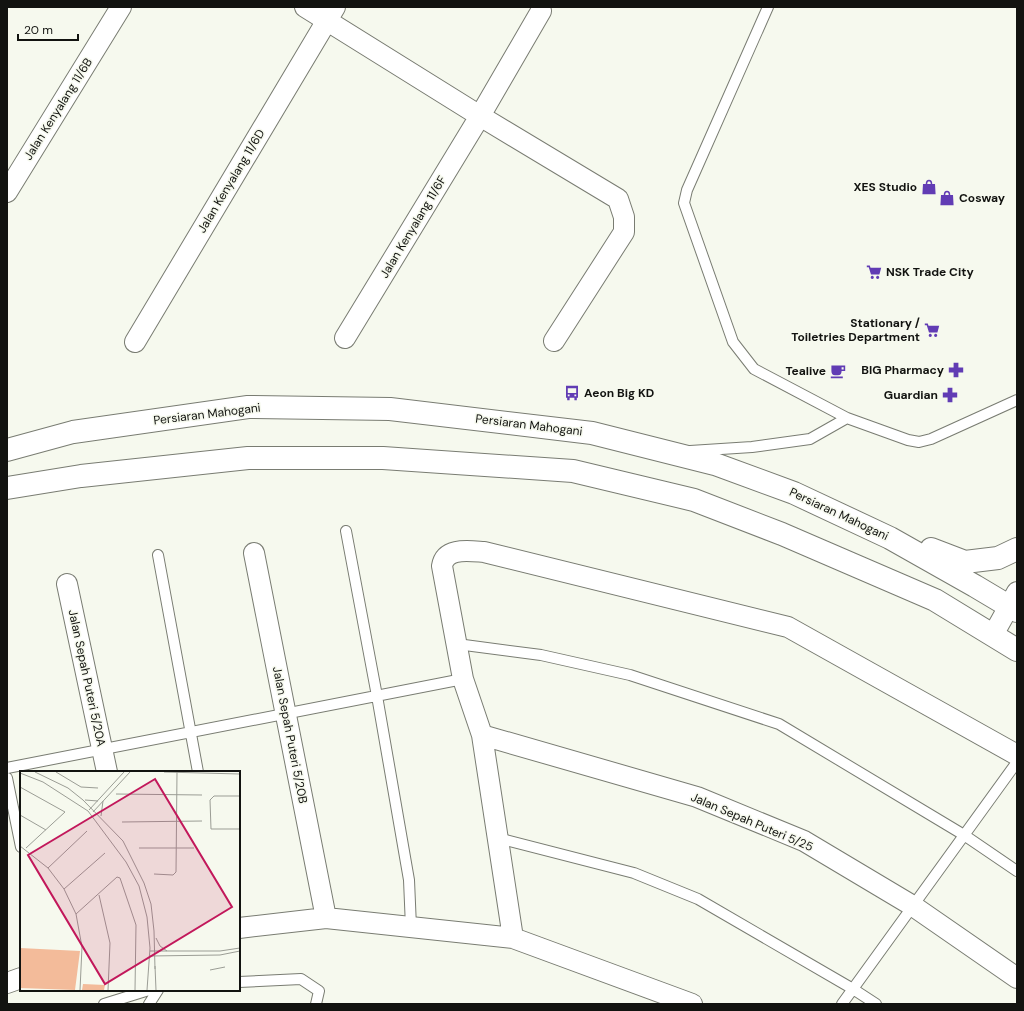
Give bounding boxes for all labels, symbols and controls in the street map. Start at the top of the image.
scale bar [18,16,78,42]
text: 20 m [24,22,53,38]
street label: Jalan Kenyalang 11/6B [20,55,96,163]
street label: Jalan Kenyalang 11/6D [194,126,268,236]
street label: Jalan Kenyalang 11/6F [376,172,450,281]
shop icon: XES Studio [920,178,938,196]
place label: XES Studio [854,179,917,195]
shop icon: Cosway [938,189,956,207]
place label: Cosway [959,190,1006,206]
supermarket icon: NSK Trade City [865,263,883,281]
place label: NSK Trade City [886,264,974,280]
place label: Stationary / Toiletries Department [791,315,920,345]
supermarket icon: Stationary / Toiletries Department [923,321,941,339]
pharmacy icon: BIG Pharmacy [947,361,965,379]
cafe icon: Tealive [829,362,847,380]
place label: BIG Pharmacy [861,362,945,378]
place label: Tealive [785,363,826,379]
bus stop icon: Aeon Big KD [563,384,581,402]
place label: Aeon Big KD [584,385,654,401]
pharmacy icon: Guardian [941,386,959,404]
place label: Guardian [884,387,938,403]
street label: Persiaran Mahogani [153,399,262,429]
street label: Persiaran Mahogani [475,410,584,440]
street label: Persiaran Mahogani [787,484,891,544]
street label: Jalan Sepah Puteri 5/20A [65,608,109,748]
street label: Jalan Sepah Puteri 5/20B [269,665,311,805]
inset map [20,771,240,991]
street label: Jalan Sepah Puteri 5/25 [688,789,816,855]

